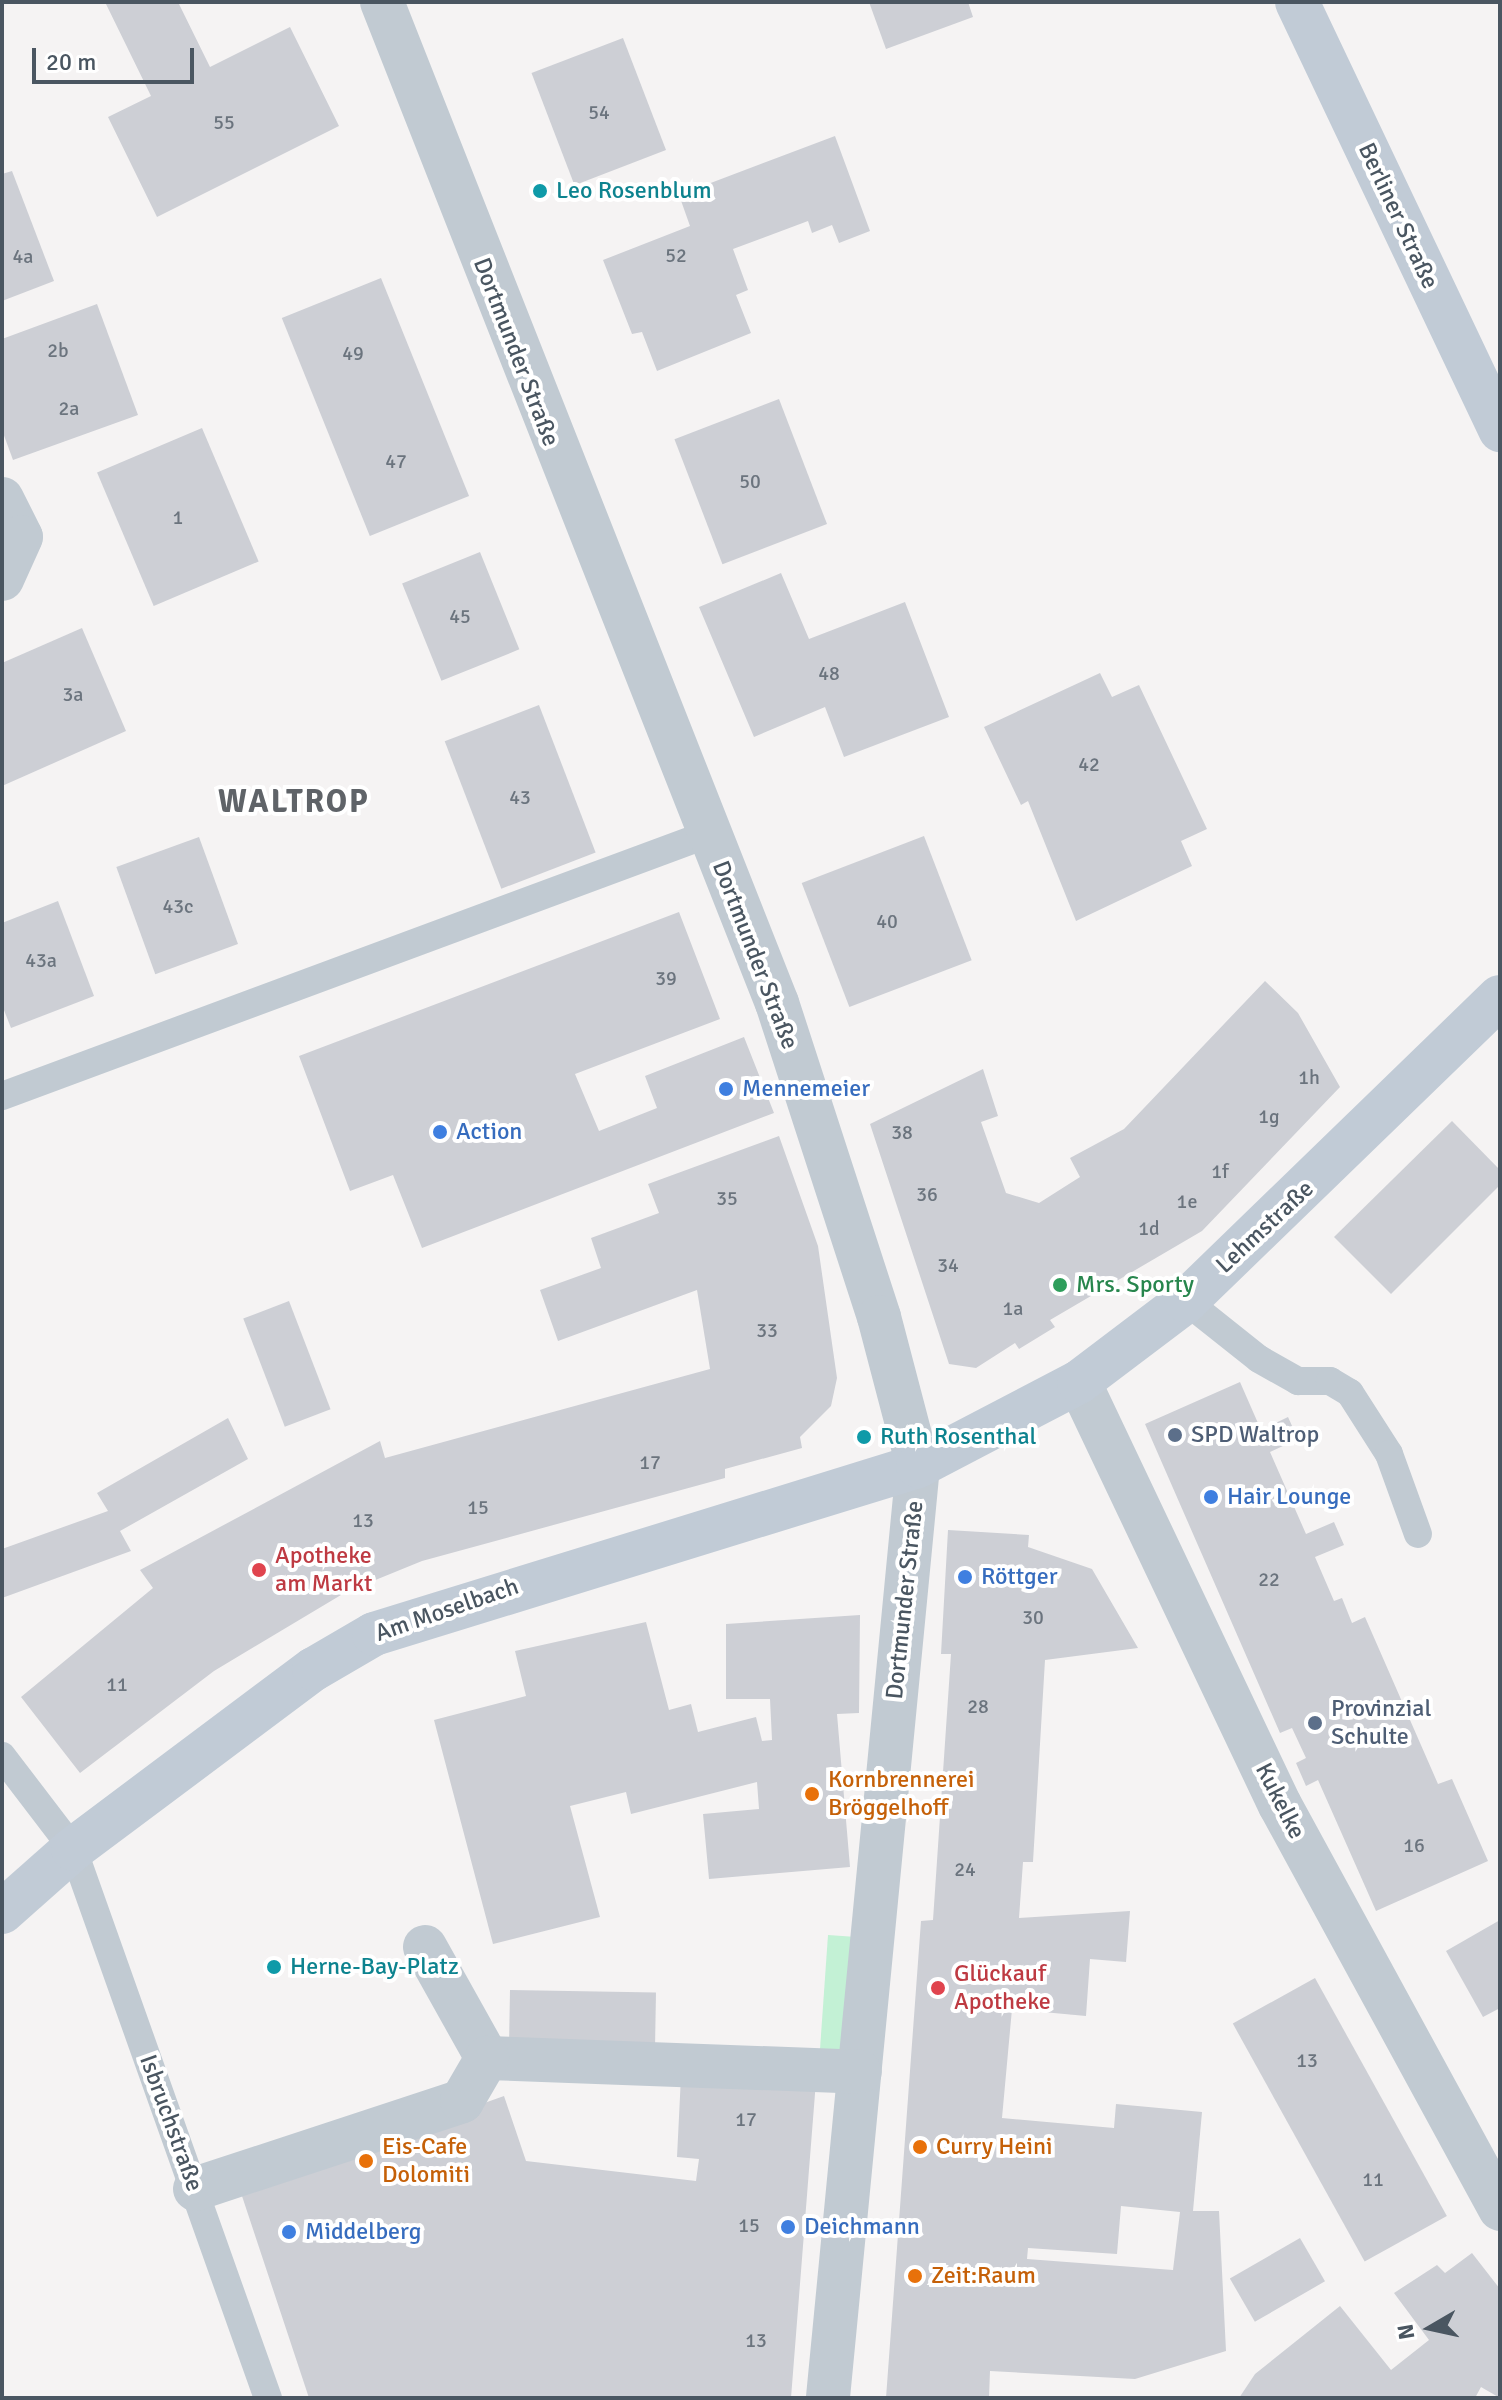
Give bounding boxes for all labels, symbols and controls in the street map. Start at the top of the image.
scale bar [36,32,198,82]
text: 20 m [46,47,96,77]
house number: 54 [588,100,610,124]
house number: 55 [213,110,235,134]
street label: Berliner Straße [1352,138,1444,294]
place label: Leo Rosenblum [556,177,712,205]
marker: Leo Rosenblum [531,182,549,200]
house number: 52 [665,243,687,267]
house number: 4a [13,244,33,268]
street label: Dortmunder Straße [467,254,565,450]
house number: 2b [47,338,69,362]
house number: 49 [342,341,364,365]
house number: 2a [59,396,79,420]
house number: 47 [385,449,407,473]
house number: 50 [739,469,761,493]
house number: 1 [173,505,183,529]
house number: 45 [449,604,471,628]
house number: 48 [818,661,840,685]
house number: 3a [63,682,83,706]
house number: 42 [1078,752,1100,776]
district label: WALTROP [218,783,370,821]
house number: 43 [509,785,531,809]
street label: Dortmunder Straße [706,857,804,1053]
house number: 43c [162,894,194,918]
house number: 40 [876,909,898,933]
house number: 43a [25,948,57,972]
house number: 39 [655,966,677,990]
house number: 1h [1298,1065,1320,1089]
place label: Mennemeier [742,1075,870,1103]
marker: Mennemeier [717,1080,735,1098]
house number: 1g [1258,1104,1280,1128]
place label: Action [456,1118,522,1146]
house number: 38 [891,1120,913,1144]
marker: Action [431,1123,449,1141]
house number: 1f [1211,1159,1229,1183]
street label: Lehmstraße [1210,1175,1320,1279]
house number: 36 [916,1182,938,1206]
house number: 35 [716,1186,738,1210]
house number: 1e [1177,1189,1197,1213]
house number: 1d [1138,1216,1160,1240]
house number: 34 [937,1253,959,1277]
place label: Mrs. Sporty [1076,1271,1194,1299]
marker: Mrs. Sporty [1051,1276,1069,1294]
house number: 1a [1003,1296,1023,1320]
house number: 33 [756,1318,778,1342]
place label: SPD Waltrop [1191,1421,1319,1449]
place label: Ruth Rosenthal [880,1423,1037,1451]
marker: SPD Waltrop [1166,1426,1184,1444]
marker: Ruth Rosenthal [855,1428,873,1446]
house number: 17 [639,1450,661,1474]
place label: Hair Lounge [1227,1483,1351,1511]
marker: Hair Lounge [1202,1488,1220,1506]
house number: 15 [467,1495,489,1519]
street label: Dortmunder Straße [880,1499,930,1701]
house number: 13 [352,1508,374,1532]
place label: Apotheke am Markt [275,1542,372,1598]
marker: Apotheke am Markt [250,1561,268,1579]
place label: Röttger [981,1563,1058,1591]
house number: 22 [1258,1567,1280,1591]
marker: Röttger [956,1568,974,1586]
street label: Am Moselbach [372,1572,522,1648]
house number: 30 [1022,1605,1044,1629]
house number: 11 [106,1672,128,1696]
house number: 28 [967,1694,989,1718]
place label: Provinzial Schulte [1331,1695,1432,1751]
marker: Provinzial Schulte [1306,1714,1324,1732]
street label: Kukelke [1249,1758,1311,1844]
place label: Kornbrennerei Bröggelhoff [828,1766,974,1822]
marker: Kornbrennerei Bröggelhoff [803,1785,821,1803]
house number: 16 [1403,1833,1425,1857]
house number: 24 [954,1857,976,1881]
place label: Herne-Bay-Platz [290,1953,459,1981]
marker: Herne-Bay-Platz [265,1958,283,1976]
place label: Glückauf Apotheke [954,1960,1051,2016]
marker: Glückauf Apotheke [929,1979,947,1997]
house number: 13 [1296,2048,1318,2072]
street label: Isbruchstraße [133,2051,209,2195]
house number: 17 [735,2107,757,2131]
place label: Eis-Cafe Dolomiti [382,2133,470,2189]
place label: Curry Heini [936,2133,1053,2161]
marker: Curry Heini [911,2138,929,2156]
marker: Eis-Cafe Dolomiti [357,2152,375,2170]
house number: 11 [1362,2167,1384,2191]
house number: 15 [738,2213,760,2237]
place label: Deichmann [804,2213,920,2241]
place label: Middelberg [305,2218,421,2246]
marker: Deichmann [779,2218,797,2236]
marker: Middelberg [280,2223,298,2241]
place label: Zeit:Raum [931,2262,1036,2290]
marker: Zeit:Raum [906,2267,924,2285]
north arrow [1390,2288,1470,2368]
text: N [1391,2322,1420,2342]
house number: 13 [745,2328,767,2352]

